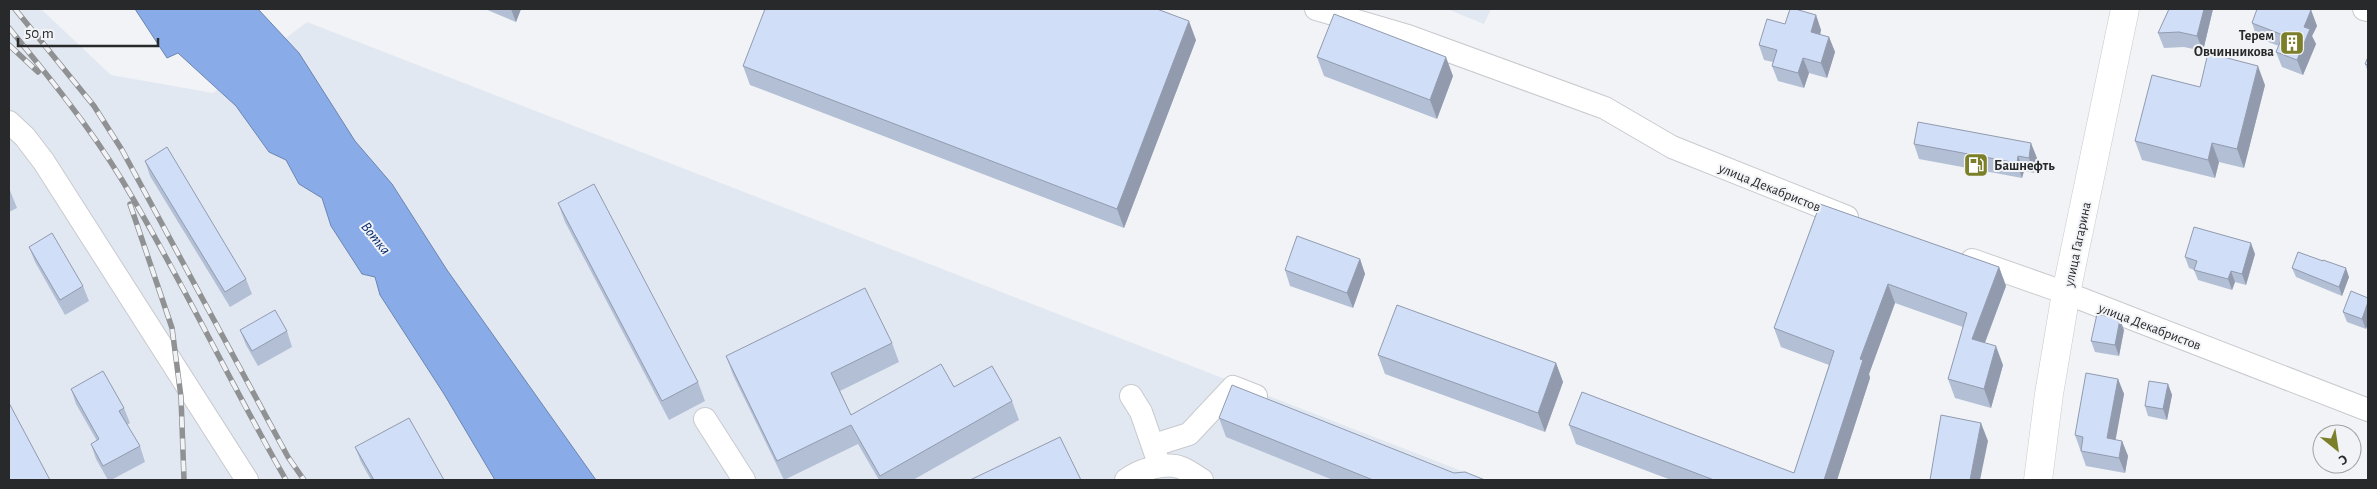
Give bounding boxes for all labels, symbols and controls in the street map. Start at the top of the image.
scale bar [18,15,158,47]
text: 50 m [25,26,54,41]
place label: Терем Овчинникова [2194,29,2274,59]
building icon: Терем Овчинникова [2279,30,2305,56]
fuel station icon: Башнефть [1963,152,1989,178]
place label: Башнефть [1994,159,2055,173]
street label: улица Декабристов [1716,161,1823,215]
street label: улица Гагарина [2062,200,2094,289]
water label: Вотка [358,219,393,257]
street label: улица Декабристов [2096,301,2203,353]
north arrow [2312,424,2362,474]
text: С [2336,451,2350,468]

